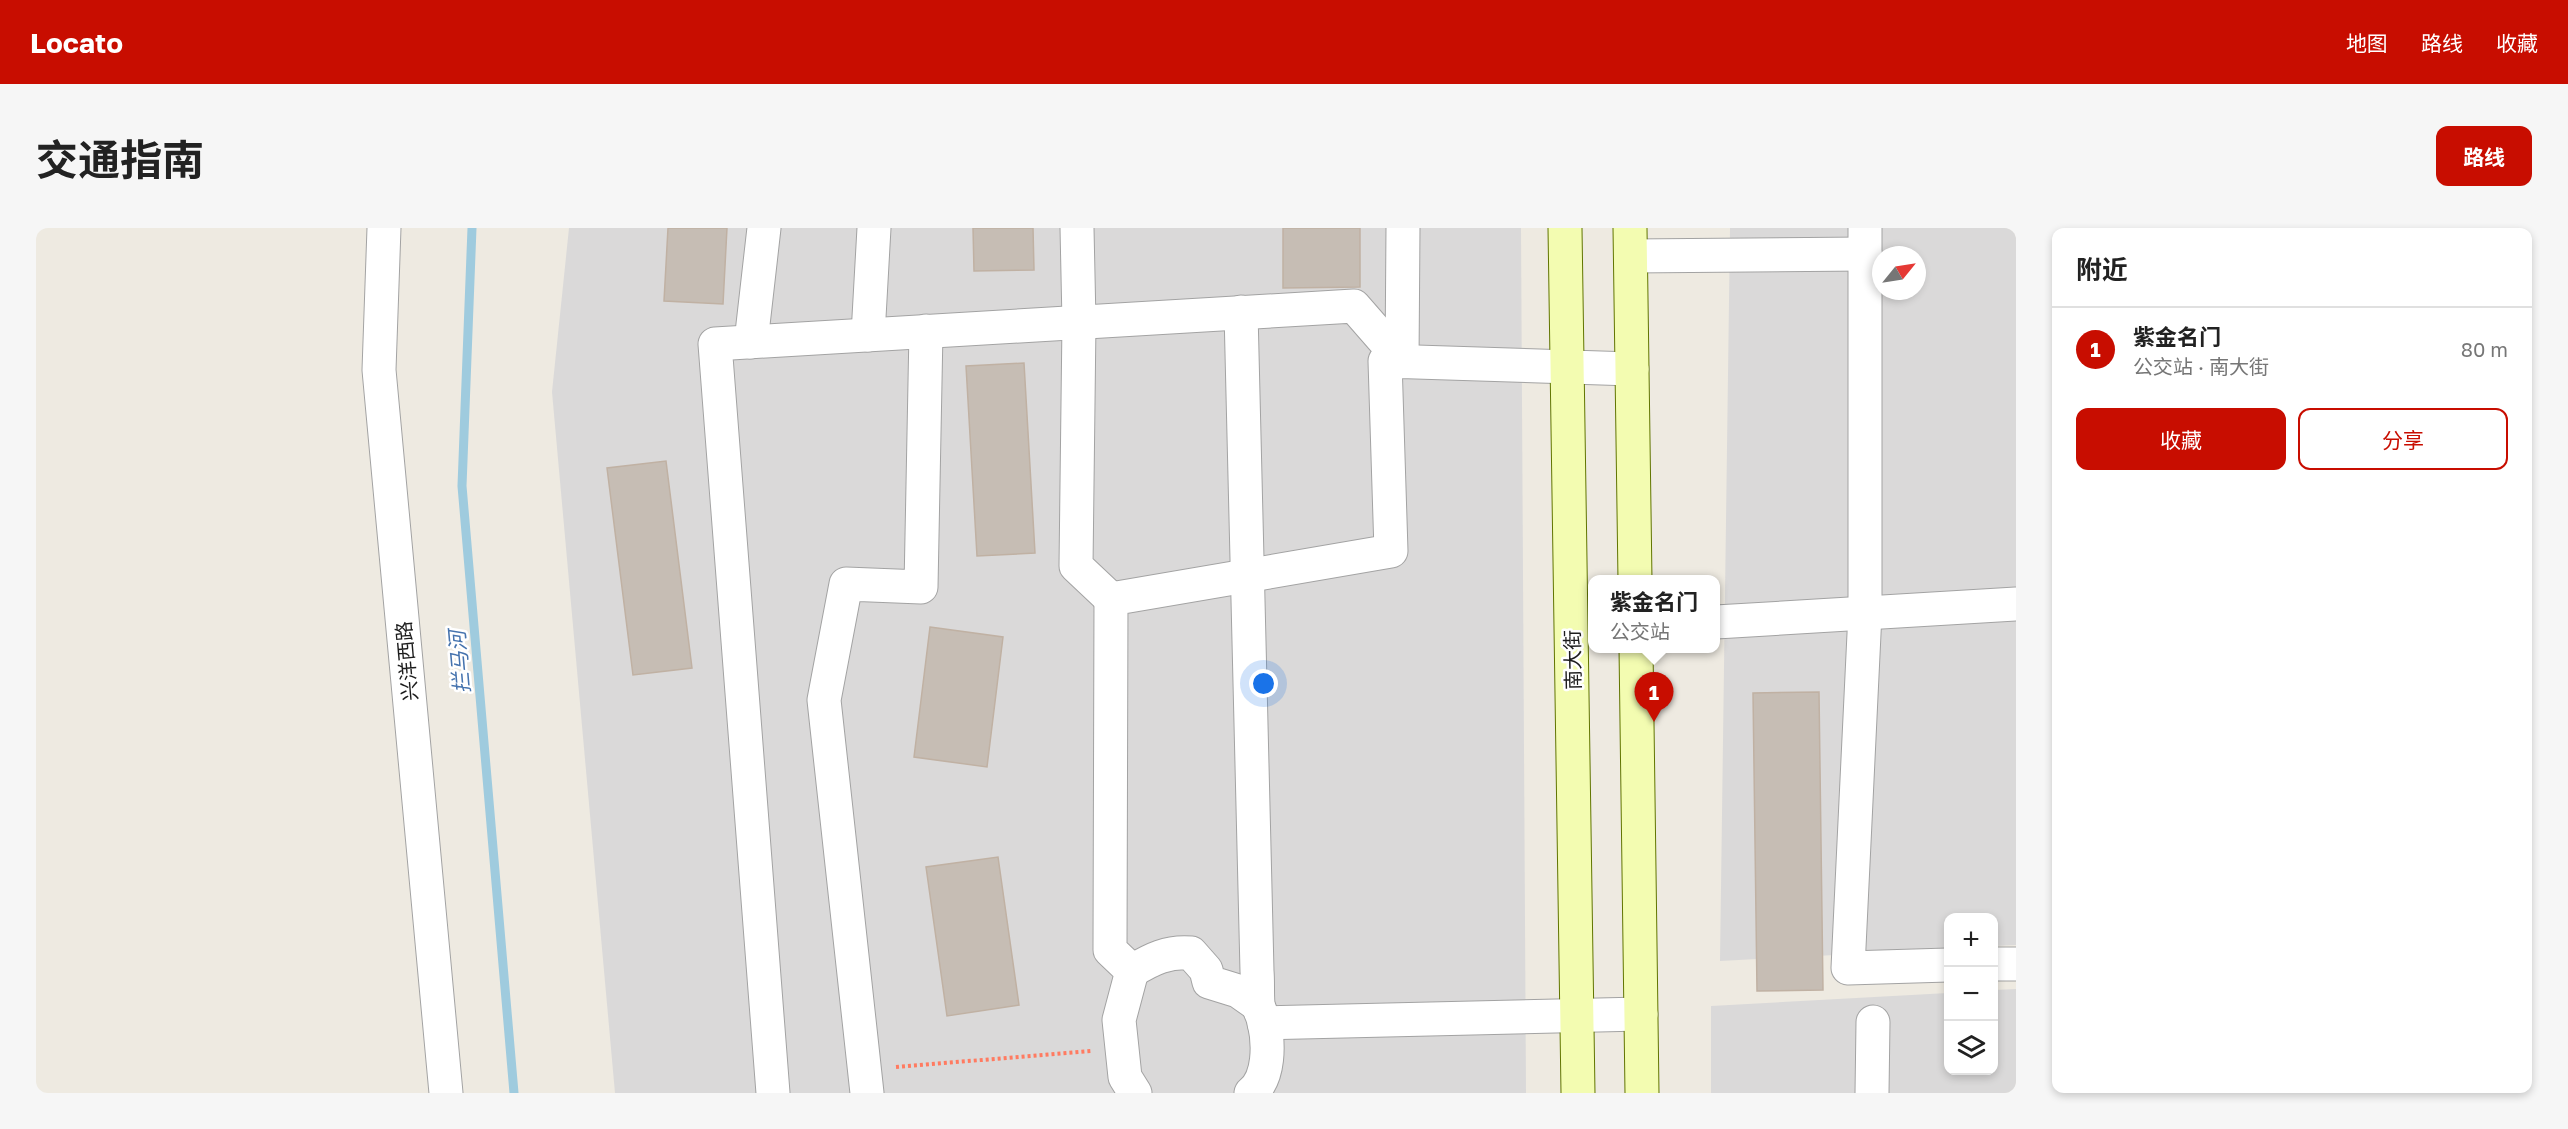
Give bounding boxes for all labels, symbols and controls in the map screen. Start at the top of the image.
text: Locato [30,26,123,59]
text: 地图 [2346,30,2388,56]
text: 路线 [2421,30,2463,56]
text: 收藏 [2496,30,2538,56]
button: 路线 [2436,126,2532,186]
text: 交通指南 [36,134,204,184]
north arrow [1872,246,1926,300]
text: 附近 [2076,254,2128,285]
text: 紫金名门 [2133,323,2221,350]
text: 1 [2090,337,2101,361]
text: 80 m [2461,337,2508,361]
text: 公交站 · 南大街 [2133,354,2269,378]
button: 收藏 [2076,408,2286,470]
button: 分享 [2298,408,2508,470]
popup [1588,575,1720,653]
text: 紫金名门 [1610,588,1698,615]
text: 公交站 [1610,619,1670,643]
street label: 兴洋西路 [391,620,421,702]
water label: 拦马河 [443,626,475,695]
street label: 南大街 [1559,630,1585,690]
your location [1249,669,1278,698]
pin: 1 [1634,672,1674,722]
map controls [1944,913,1998,1075]
button: + [1944,913,1998,967]
button: − [1944,967,1998,1021]
button: layers [1944,1021,1998,1075]

